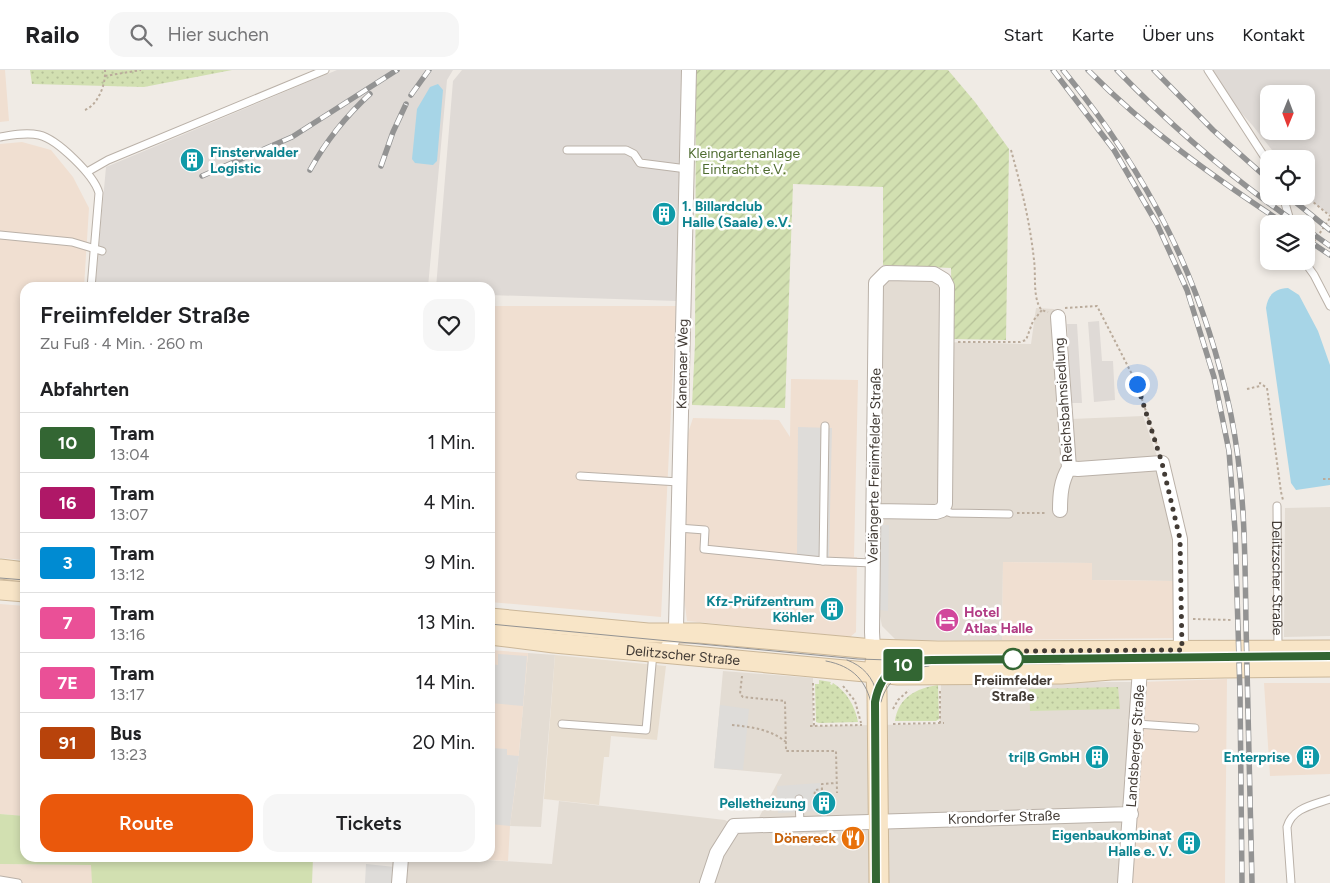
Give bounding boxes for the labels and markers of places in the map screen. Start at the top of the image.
place label: Finsterwalder Logistic [210,144,299,177]
building icon: Finsterwalder Logistic [179,147,205,173]
place label: 1. Billardclub Halle (Saale) e.V. [682,198,791,231]
building icon: 1. Billardclub Halle (Saale) e.V. [651,201,677,227]
place label: Kfz-Prüfzentrum Köhler [706,593,815,626]
building icon: Kfz-Prüfzentrum Köhler [819,596,845,622]
place label: Hotel Atlas Halle [964,604,1033,637]
hotel icon: Hotel Atlas Halle [934,607,960,633]
marker: Freiimfelder Straße [1002,648,1024,670]
place label: Freiimfelder Straße [974,672,1053,705]
building icon: tri|B GmbH [1084,744,1110,770]
building icon: Enterprise [1295,744,1321,770]
place label: tri|B GmbH [1008,749,1080,766]
place label: Enterprise [1224,749,1290,766]
building icon: Pelletheizung [811,790,837,816]
place label: Pelletheizung [719,795,806,812]
restaurant icon: Dönereck [840,825,866,851]
place label: Eigenbaukombinat Halle e. V. [1052,827,1172,860]
place label: Dönereck [774,830,836,847]
building icon: Eigenbaukombinat Halle e. V. [1176,830,1202,856]

